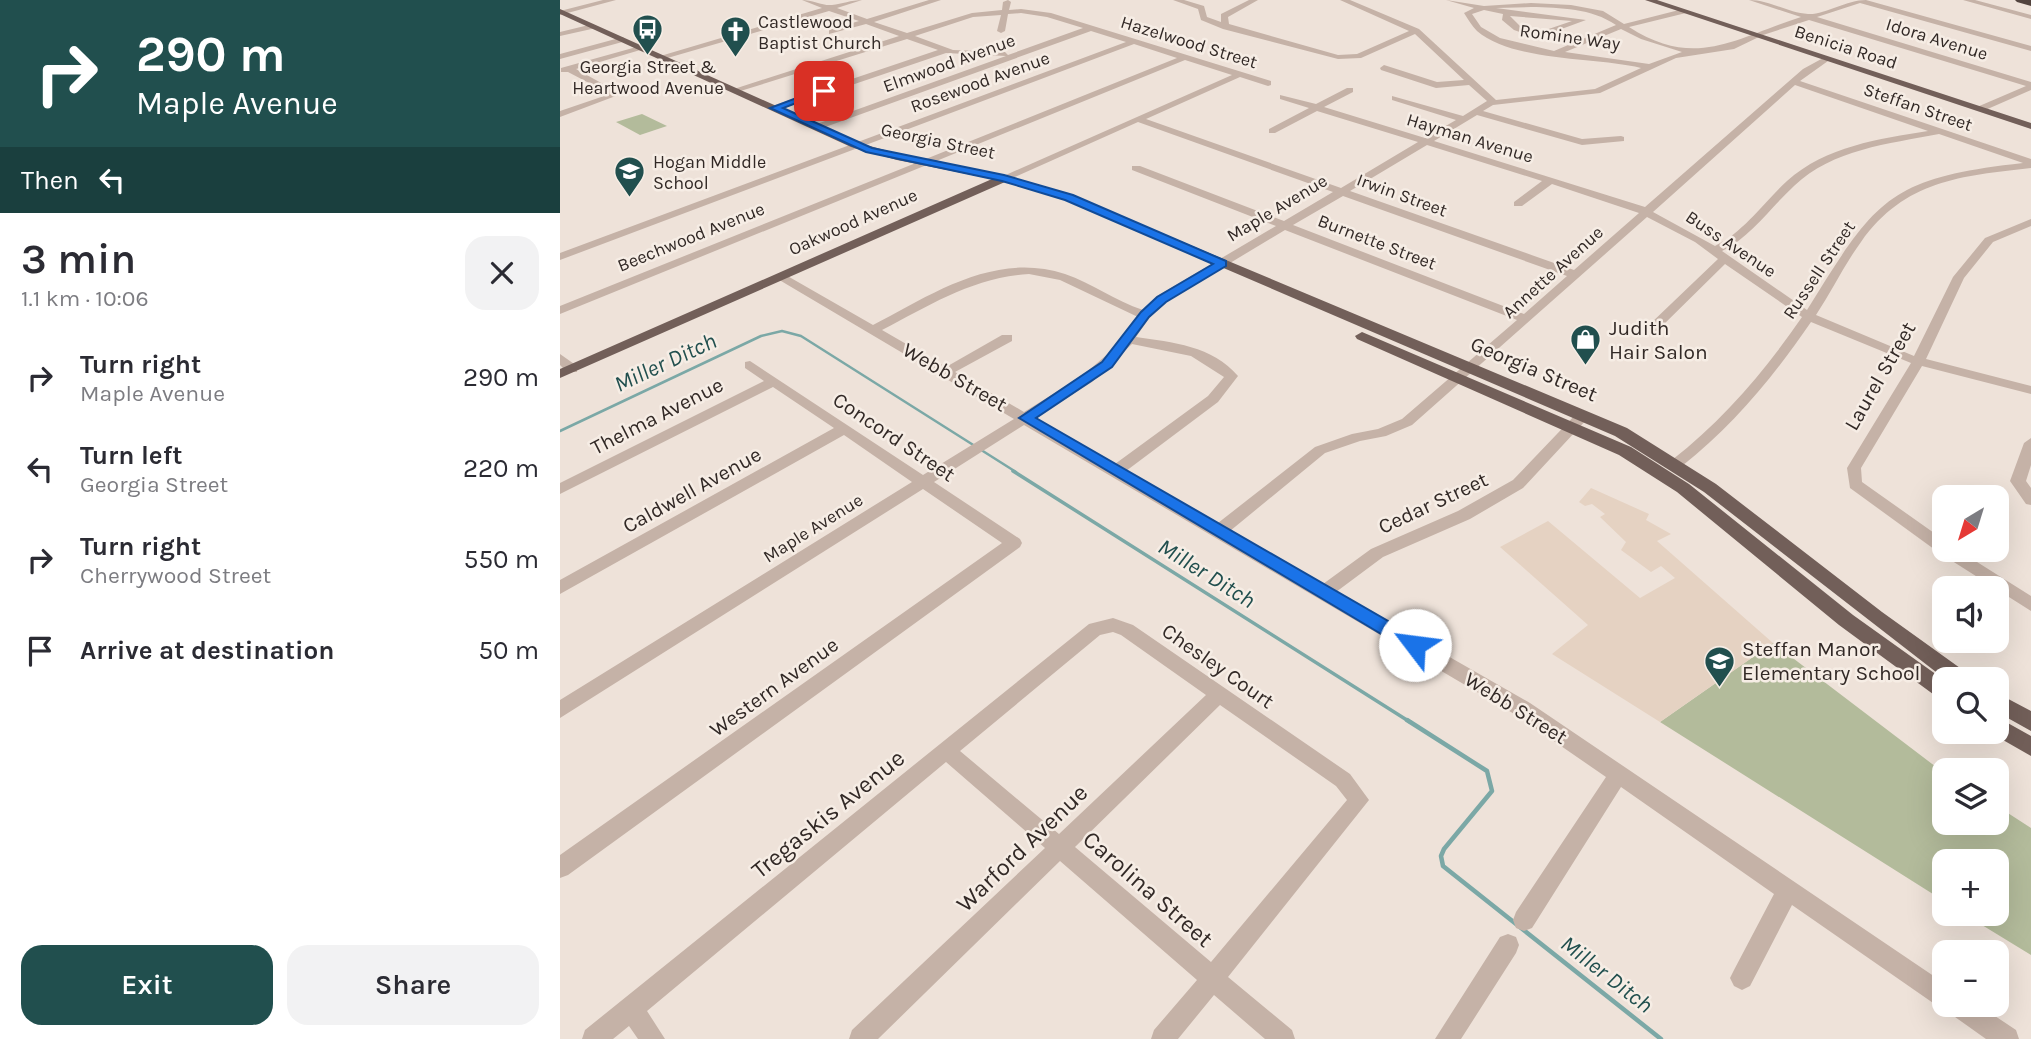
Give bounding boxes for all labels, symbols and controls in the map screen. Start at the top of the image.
place label: Castlewood Baptist Church [758,11,882,54]
street label: Hazelwood Street [1118,11,1260,73]
bus stop icon: Georgia Street & Heartwood Avenue [631,12,665,56]
street label: Idora Avenue [1883,13,1991,65]
church icon: Castlewood Baptist Church [718,15,752,59]
street label: Romine Way [1518,19,1622,55]
street label: Benicia Road [1792,20,1900,74]
text: 290 m [136,26,285,83]
icon: right [21,28,112,119]
street label: Elmwood Avenue [880,29,1018,97]
street label: Rosewood Avenue [907,47,1053,117]
place label: Georgia Street & Heartwood Avenue [572,56,724,99]
pin [794,61,854,121]
icon: arrive [805,72,843,110]
street label: Steffan Street [1861,78,1976,136]
text: Maple Avenue [136,85,338,122]
street label: Hayman Avenue [1404,108,1536,168]
street label: Georgia Street [879,118,997,164]
place label: Hogan Middle School [653,151,766,194]
school or university icon: Hogan Middle School [613,155,647,199]
icon: left [93,161,131,199]
text: Then [21,165,79,196]
street label: Maple Avenue [1223,169,1331,247]
street label: Irwin Street [1354,169,1450,222]
street label: Oakwood Avenue [785,184,921,260]
street label: Beechwood Avenue [614,197,768,277]
street label: Buss Avenue [1682,206,1780,282]
street label: Burnette Street [1315,209,1440,275]
street label: Russell Street [1778,216,1860,323]
street label: Annette Avenue [1498,221,1608,323]
text: 3 min [21,234,136,284]
button: close [465,236,539,310]
text: 1.1 km · 10:06 [21,285,149,312]
place label: Judith Hair Salon [1609,316,1708,364]
street label: Laurel Street [1839,318,1921,434]
shop icon: Judith Hair Salon [1569,323,1603,367]
water label: Miller Ditch [610,327,721,398]
street label: Georgia Street [1467,332,1601,407]
street label: Webb Street [899,338,1011,417]
text: Turn right [80,349,201,380]
icon: right [21,359,59,397]
text: 290 m [463,362,539,393]
street label: Thelma Avenue [587,372,727,460]
text: Maple Avenue [80,380,225,407]
street label: Concord Street [828,387,960,487]
text: Turn left [80,440,182,471]
street label: Caldwell Avenue [619,442,765,538]
icon: left [21,450,59,488]
text: 220 m [463,453,539,484]
street label: Cedar Street [1375,467,1492,539]
text: Georgia Street [80,471,228,498]
north arrow [1932,485,2009,562]
map controls [1932,485,2009,1017]
street label: Maple Avenue [759,489,867,567]
text: Turn right [80,531,201,562]
water label: Miller Ditch [1153,533,1260,614]
icon: right [21,541,59,579]
text: 550 m [464,544,539,575]
text: Cherrywood Street [80,562,271,589]
button: sound [1932,576,2009,653]
position arrow [1378,608,1452,682]
street label: Chesley Court [1157,618,1279,714]
icon: arrive [21,632,59,670]
street label: Western Avenue [705,632,843,742]
text: Arrive at destination [80,635,334,666]
text: 50 m [478,635,539,666]
place label: Steffan Manor Elementary School [1742,637,1920,685]
school or university icon: Steffan Manor Elementary School [1702,644,1736,688]
street label: Webb Street [1460,667,1572,749]
button: search [1932,667,2009,744]
street label: Tregaskis Avenue [746,744,910,884]
button: layers [1932,758,2009,835]
street label: Warford Avenue [951,778,1093,918]
street label: Carolina Street [1077,825,1219,953]
button: + [1932,849,2009,926]
water label: Miller Ditch [1555,930,1658,1019]
button: − [1932,940,2009,1017]
button: Exit [21,945,273,1025]
button: Share [287,945,539,1025]

